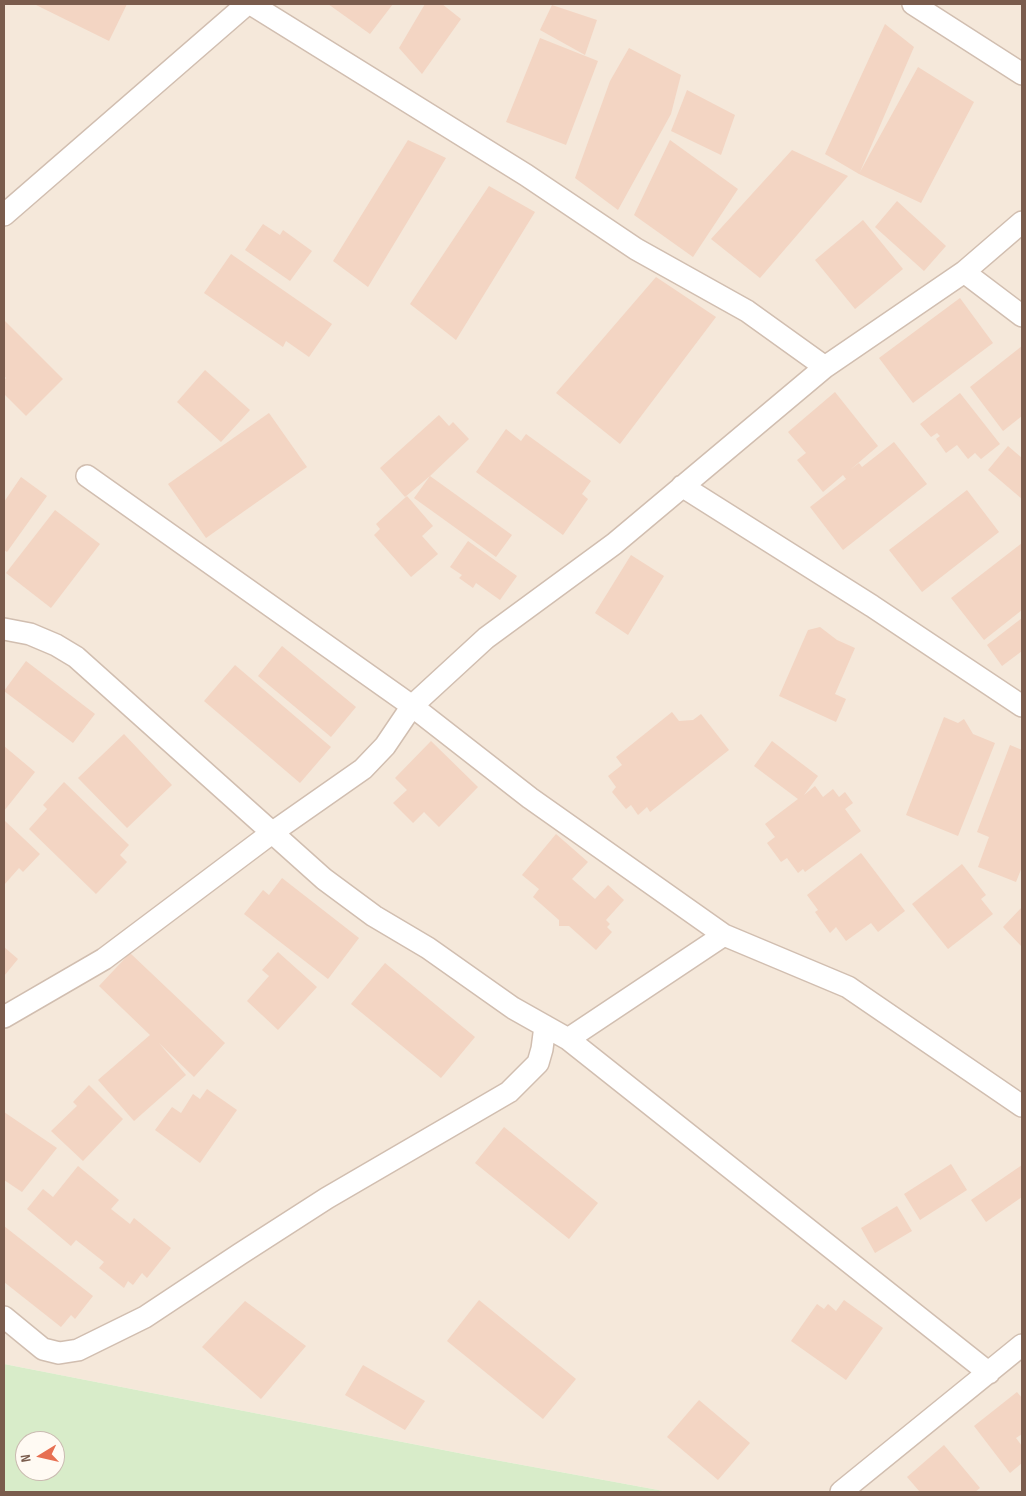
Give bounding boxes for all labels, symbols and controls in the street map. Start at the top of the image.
north arrow [15,1431,65,1481]
text: N [17,1453,35,1463]

